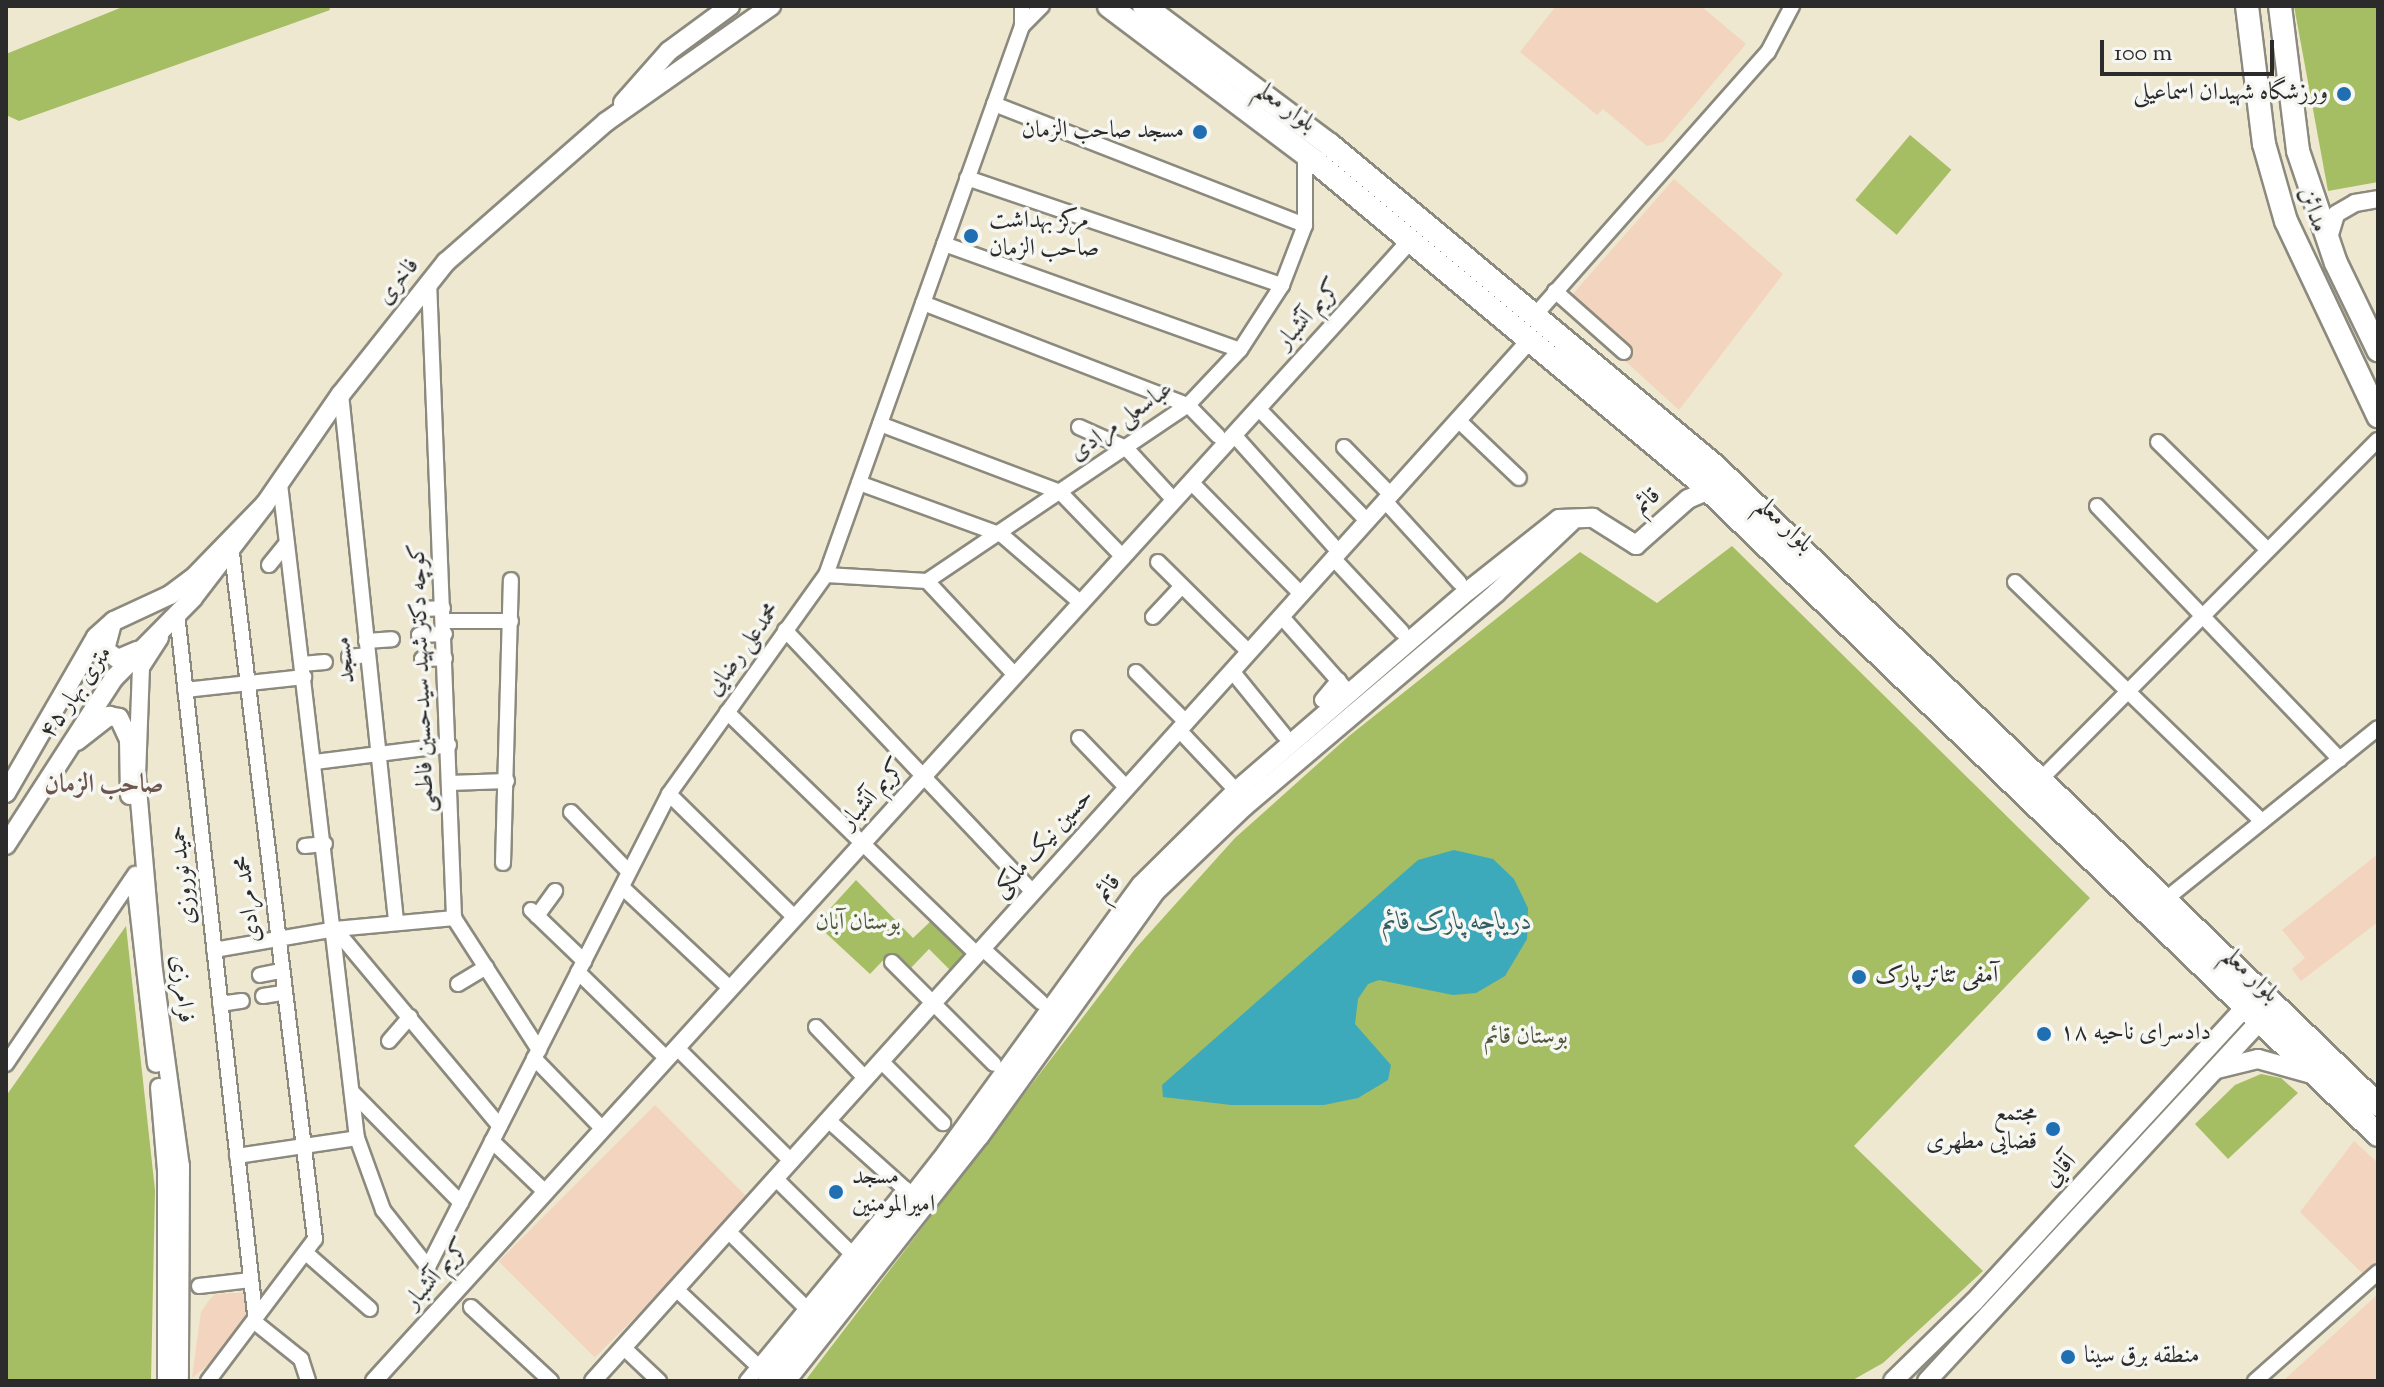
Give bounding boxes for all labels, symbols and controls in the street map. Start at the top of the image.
scale bar [2104,24,2278,74]
text: 100 m [2114,37,2172,71]
street label: بلوار معلم [1249,76,1321,140]
place label: ورزشگاه شهیدان اسماعیلی [2133,80,2328,108]
marker: ورزشگاه شهیدان اسماعیلی [2335,85,2353,103]
place label: مسجد صاحب الزمان [1022,118,1184,146]
marker: مسجد صاحب الزمان [1191,123,1209,141]
street label: مدائن [2291,184,2333,236]
place label: مرکز بهداشت صاحب الزمان [989,208,1099,264]
marker: مرکز بهداشت صاحب الزمان [960,225,982,247]
street label: فاخری [371,253,427,311]
street label: کریم آتشبار [1271,274,1349,356]
street label: عباسعلی مرادی [1064,376,1180,468]
street label: قائم [1628,482,1668,522]
street label: بلوار معلم [1750,492,1818,560]
street label: کوچه دکتر شهید سیدحسین فاطمی [404,543,442,813]
street label: محمدعلی رضایی [700,598,788,702]
street label: مسجد [329,635,363,685]
street label: ۴۵ متری بهار [35,641,119,745]
street label: کریم آتشبار [835,754,913,836]
district label: صاحب الزمان [44,770,164,802]
street label: حسین نیک ملکی [987,783,1101,905]
street label: حمید نوروزی [164,824,204,926]
street label: محمد مرادی [229,854,269,944]
street label: قائم [1089,870,1129,908]
water label: دریاچه پارک قائم [1382,907,1532,939]
park label: بوستان آبان [815,910,901,938]
street label: بلوار معلم [2216,942,2284,1010]
street label: فرامرزی [163,953,199,1025]
place label: آمفی تئاتر پارک [1875,963,1998,991]
marker: آمفی تئاتر پارک [1850,968,1868,986]
place label: دادسرای ناحیه ۱۸ [2060,1020,2211,1048]
park label: بوستان قائم [1484,1024,1568,1052]
marker: دادسرای ناحیه ۱۸ [2035,1025,2053,1043]
place label: مجتمع قضایی مطهری [1926,1101,2037,1157]
marker: مجتمع قضایی مطهری [2044,1120,2062,1138]
street label: آقایی [2038,1148,2084,1194]
place label: مسجد امیرالمومنین [852,1164,935,1220]
marker: مسجد امیرالمومنین [827,1183,845,1201]
street label: کریم آتشبار [399,1234,477,1316]
place label: منطقه برق سینا [2084,1343,2200,1371]
marker: منطقه برق سینا [2059,1348,2077,1366]

